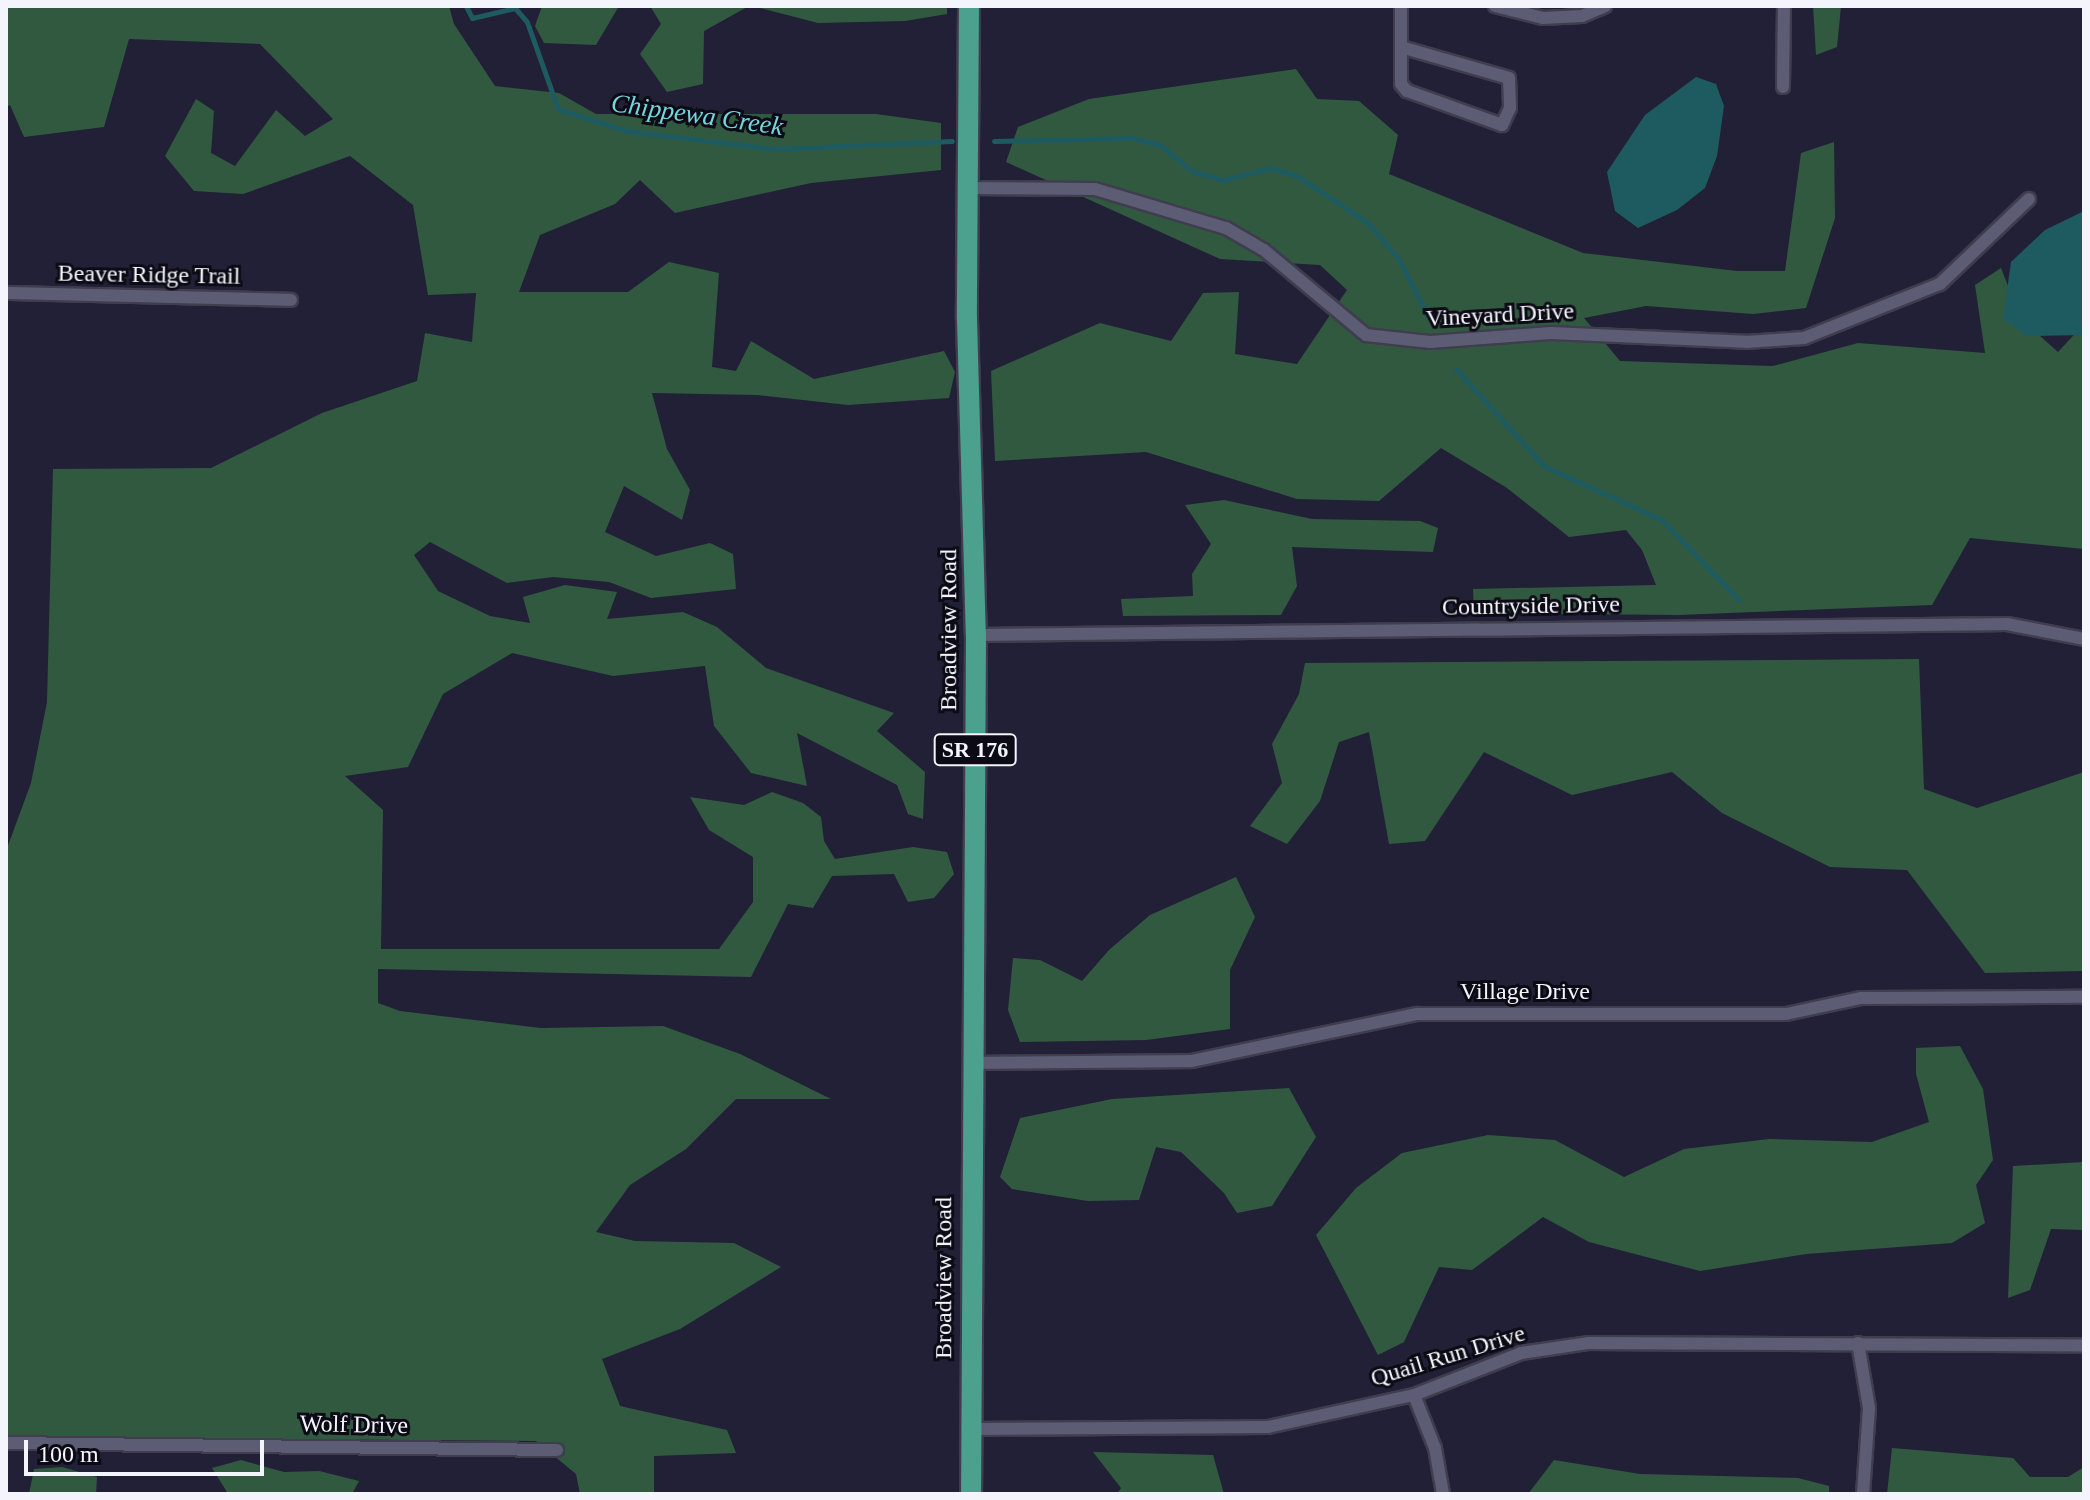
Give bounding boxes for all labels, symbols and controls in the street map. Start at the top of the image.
water label: Chippewa Creek [609,88,785,142]
street label: Beaver Ridge Trail [57,259,241,291]
street label: Vineyard Drive [1425,297,1575,333]
street label: Broadview Road [935,549,963,711]
street label: Countryside Drive [1442,590,1620,622]
road number: SR 176 [933,732,1017,768]
street label: Village Drive [1460,978,1590,1006]
street label: Broadview Road [930,1197,958,1359]
street label: Quail Run Drive [1367,1319,1529,1393]
street label: Wolf Drive [300,1410,408,1440]
scale bar [28,1424,268,1474]
text: 100 m [38,1441,99,1467]

